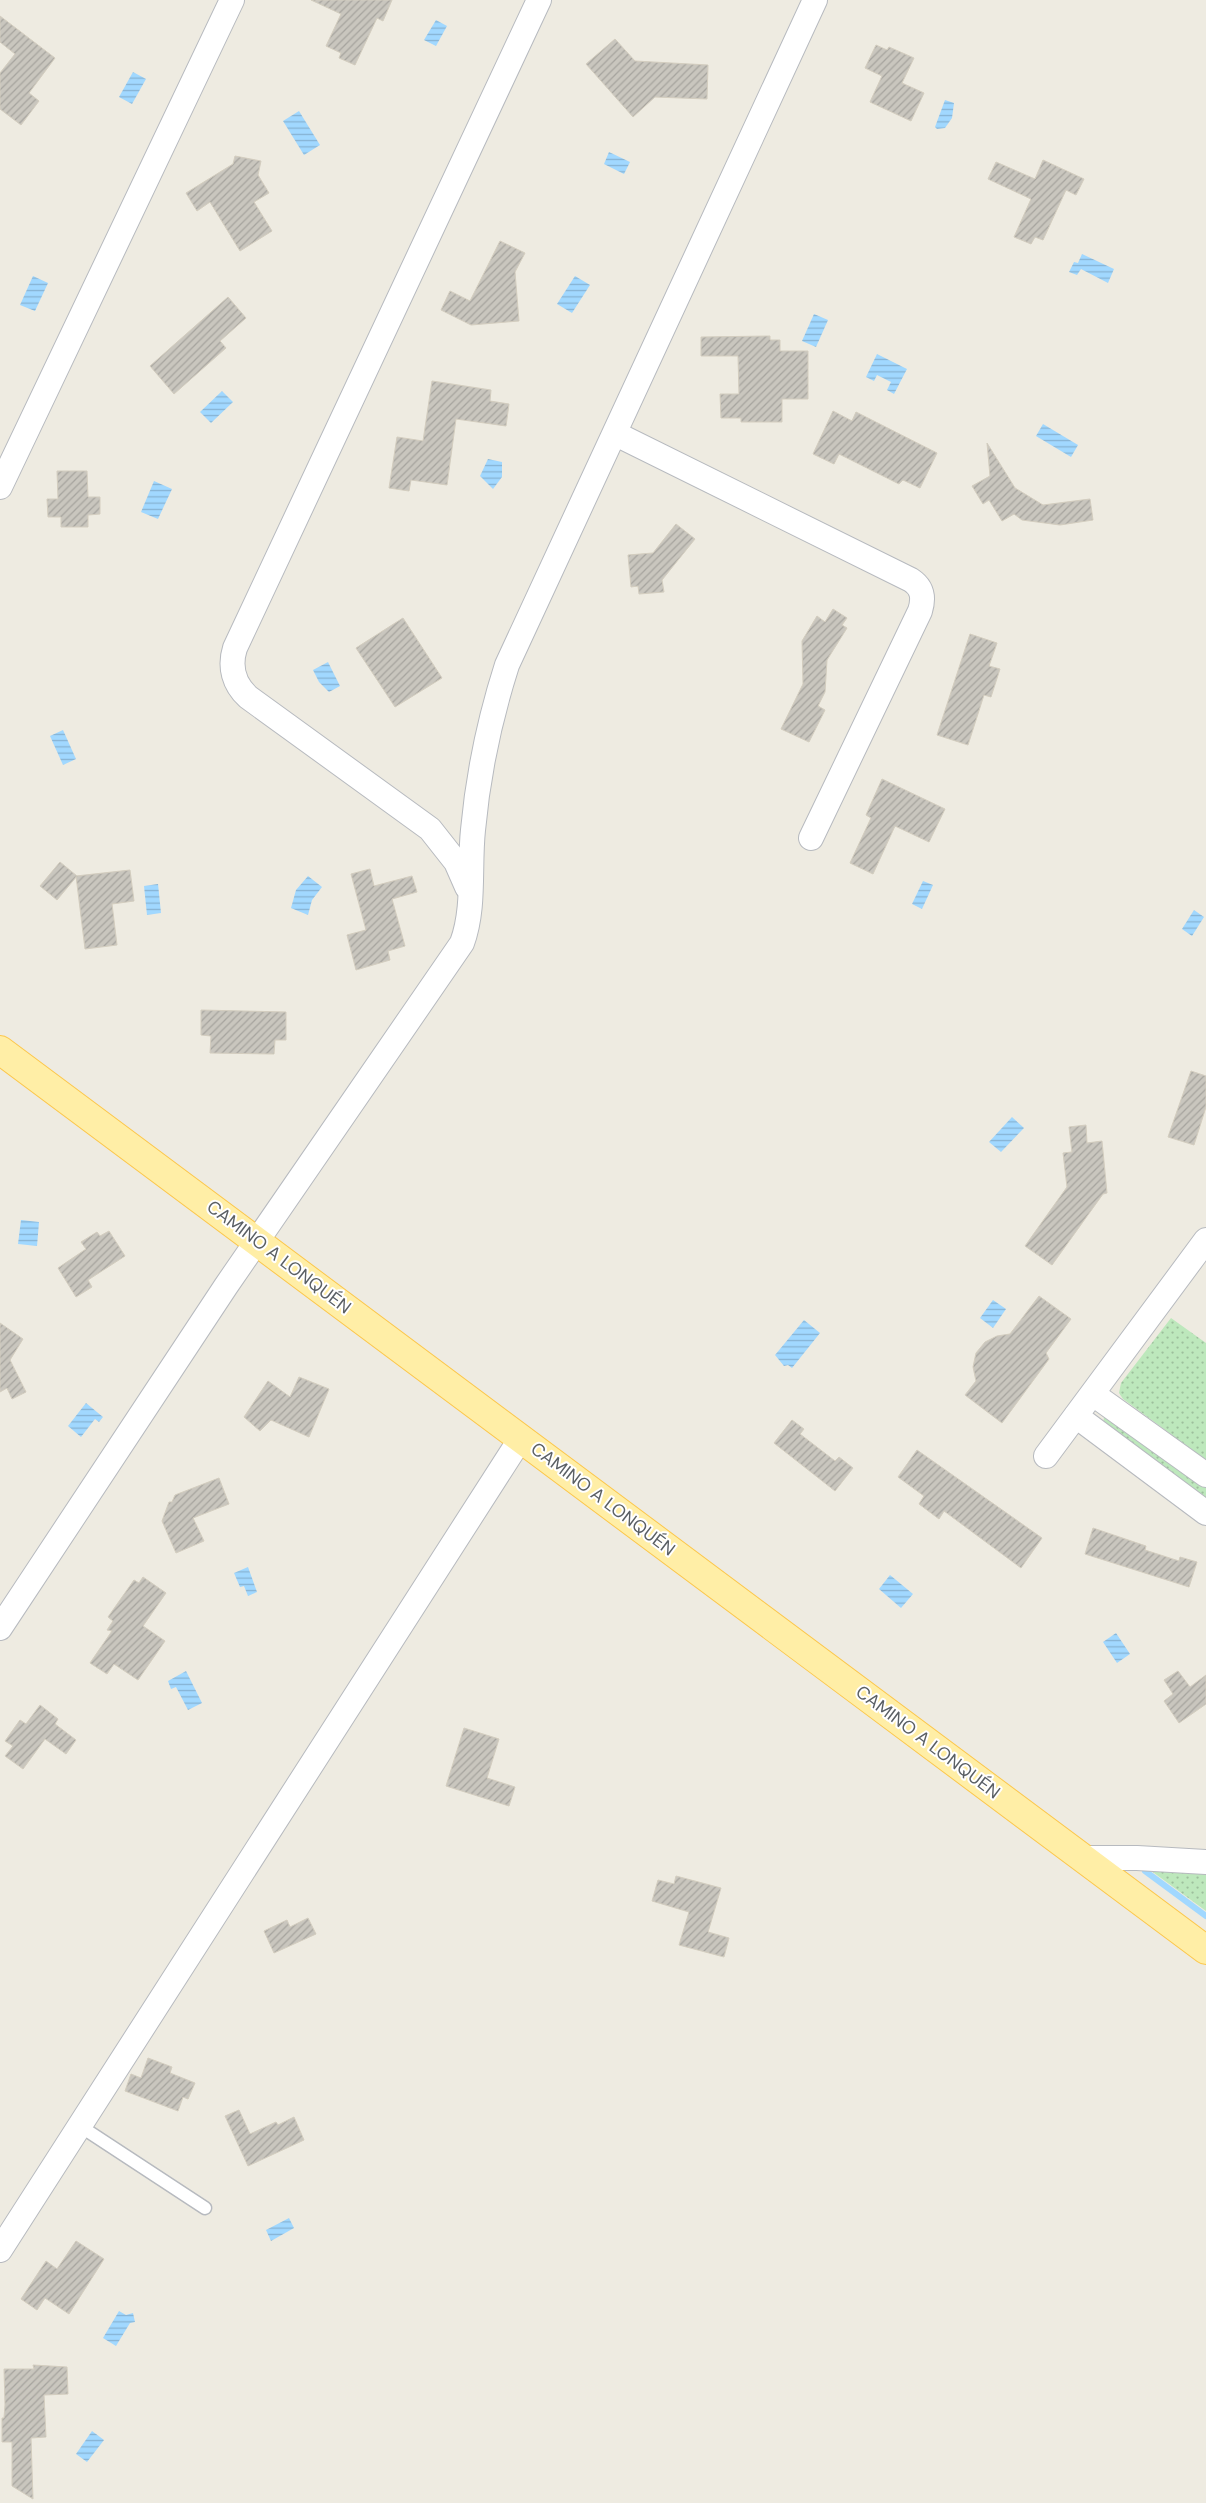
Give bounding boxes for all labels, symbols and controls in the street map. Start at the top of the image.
street label: CAMINO A LONQUÉN [202,1195,356,1319]
street label: CAMINO A LONQUÉN [526,1437,680,1561]
street label: CAMINO A LONQUÉN [851,1680,1005,1804]

